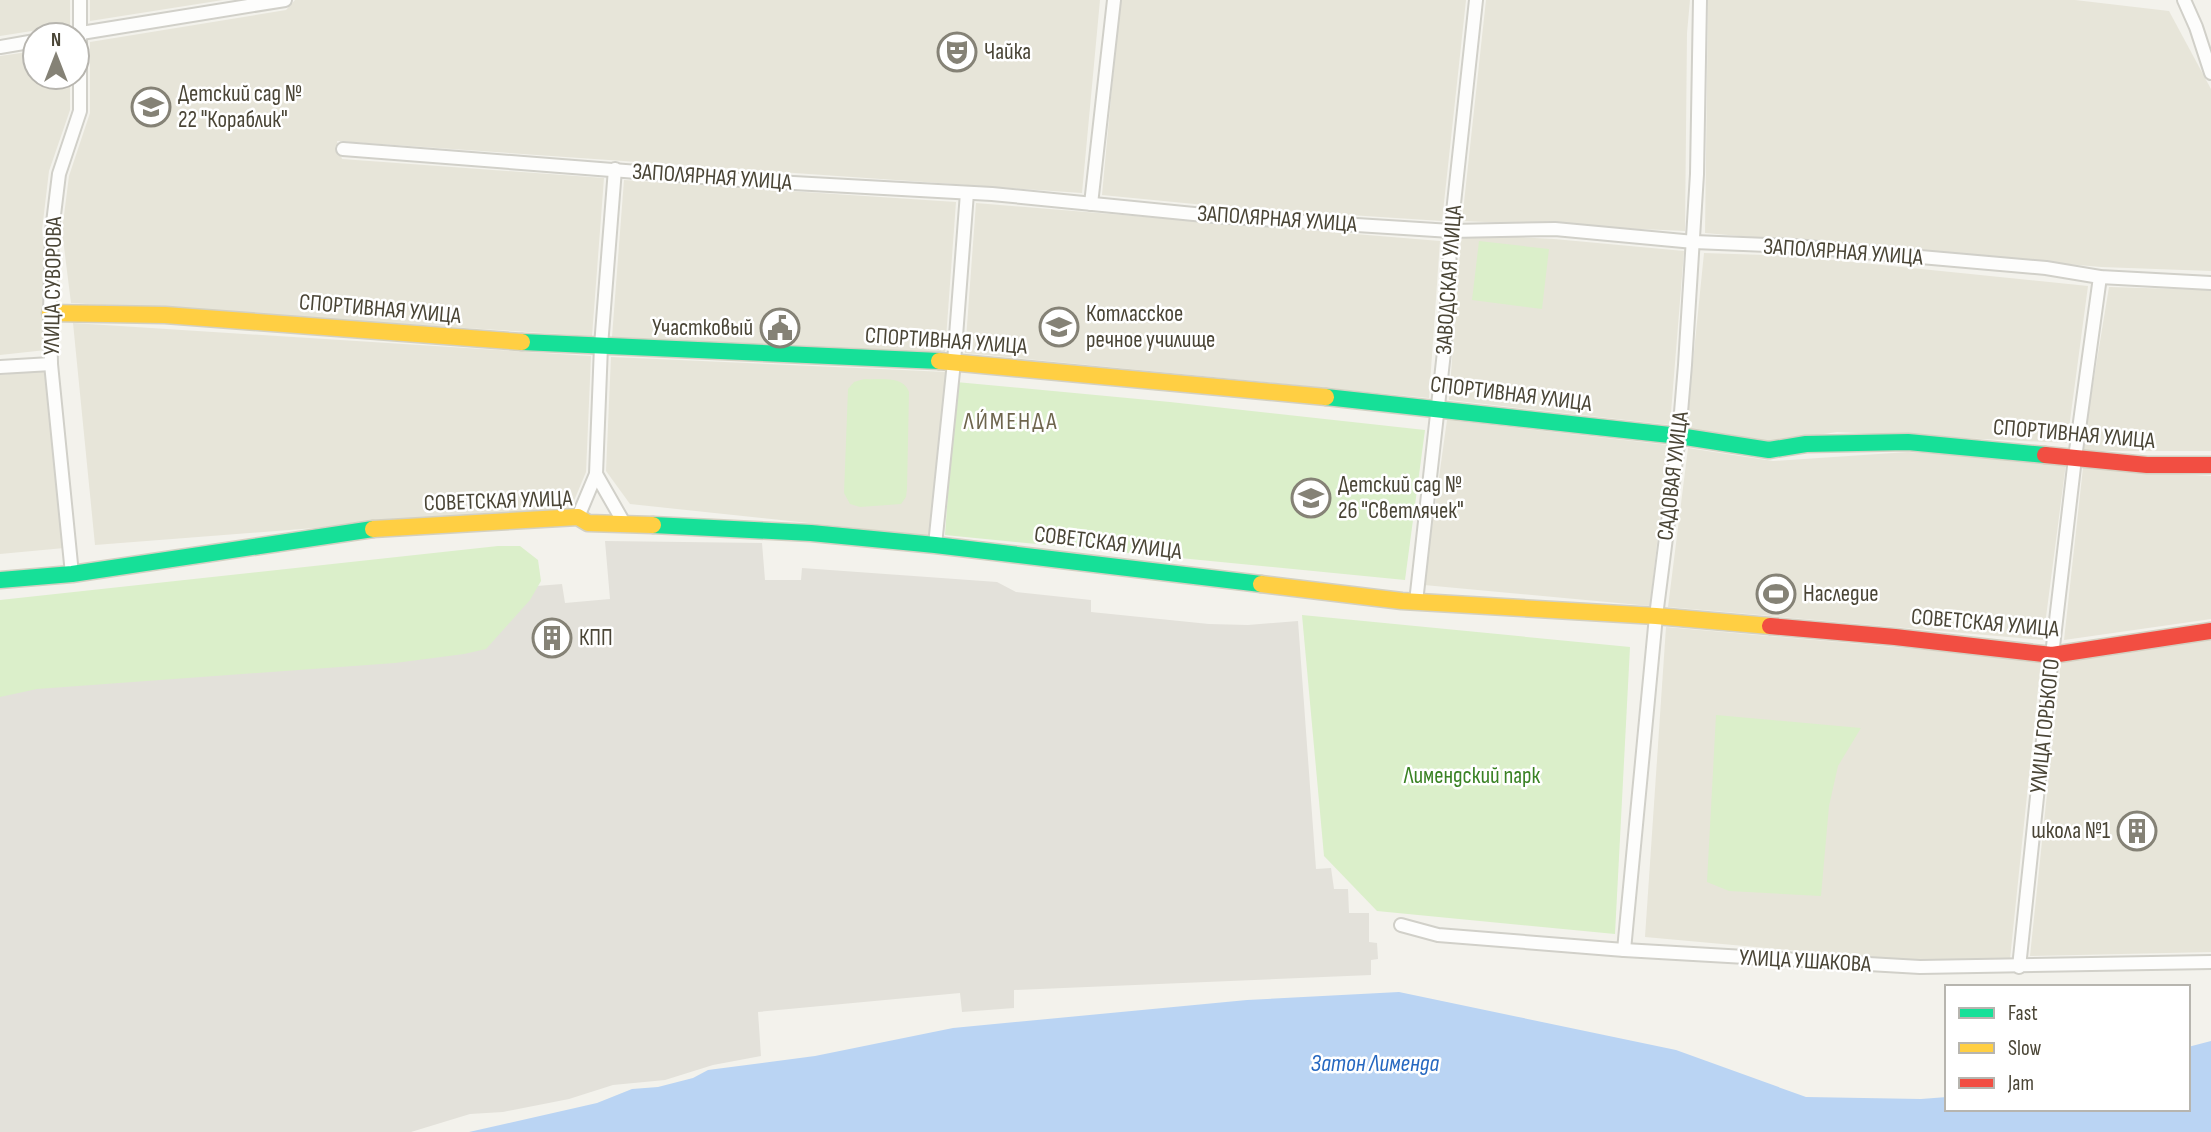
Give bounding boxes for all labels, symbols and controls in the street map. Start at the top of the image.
north arrow [21,21,91,91]
text: N [51,29,61,52]
theatre icon: Чайка [936,31,978,73]
place label: Чайка [984,38,1031,66]
place label: Детский сад № 22 "Кораблик" [178,80,302,134]
school or university icon: Детский сад № 22 "Кораблик" [130,86,172,128]
street label: ЗАПОЛЯРНАЯ УЛИЦА [631,157,793,197]
street label: ЗАПОЛЯРНАЯ УЛИЦА [1196,199,1358,239]
street label: ЗАВОДСКАЯ УЛИЦА [1430,204,1468,356]
street label: УЛИЦА СУВОРОВА [38,216,68,356]
street label: ЗАПОЛЯРНАЯ УЛИЦА [1762,232,1924,272]
street label: СПОРТИВНАЯ УЛИЦА [298,288,462,330]
place label: Котласское речное училище [1086,300,1215,354]
school or university icon: Котласское речное училище [1038,306,1080,348]
public building icon: Участковый [759,307,801,349]
place label: Участковый [652,314,753,342]
street label: СПОРТИВНАЯ УЛИЦА [864,321,1028,361]
street label: СПОРТИВНАЯ УЛИЦА [1429,370,1594,418]
district label: ЛИ́МЕНДА [963,407,1058,436]
street label: САДОВАЯ УЛИЦА [1651,410,1695,542]
street label: СПОРТИВНАЯ УЛИЦА [1992,413,2156,455]
place label: Детский сад № 26 "Светлячек" [1338,471,1464,525]
school or university icon: Детский сад № 26 "Светлячек" [1290,477,1332,519]
street label: СОВЕТСКАЯ УЛИЦА [423,484,573,518]
street label: СОВЕТСКАЯ УЛИЦА [1033,520,1184,566]
sports icon: Наследие [1755,573,1797,615]
place label: Наследие [1803,580,1879,608]
street label: СОВЕТСКАЯ УЛИЦА [1910,603,2060,643]
building icon: КПП [531,617,573,659]
place label: КПП [579,624,613,652]
street label: УЛИЦА ГОРЬКОГО [2024,657,2066,795]
park label: Лимендский парк [1403,762,1541,790]
building icon: школа №1 [2116,810,2158,852]
place label: школа №1 [2031,817,2110,845]
street label: УЛИЦА УШАКОВА [1738,944,1872,978]
legend [1945,985,2190,1111]
text: Fast [2008,1001,2038,1026]
text: Slow [2008,1036,2042,1061]
water label: Затон Лименда [1311,1049,1439,1078]
text: Jam [2007,1071,2034,1096]

